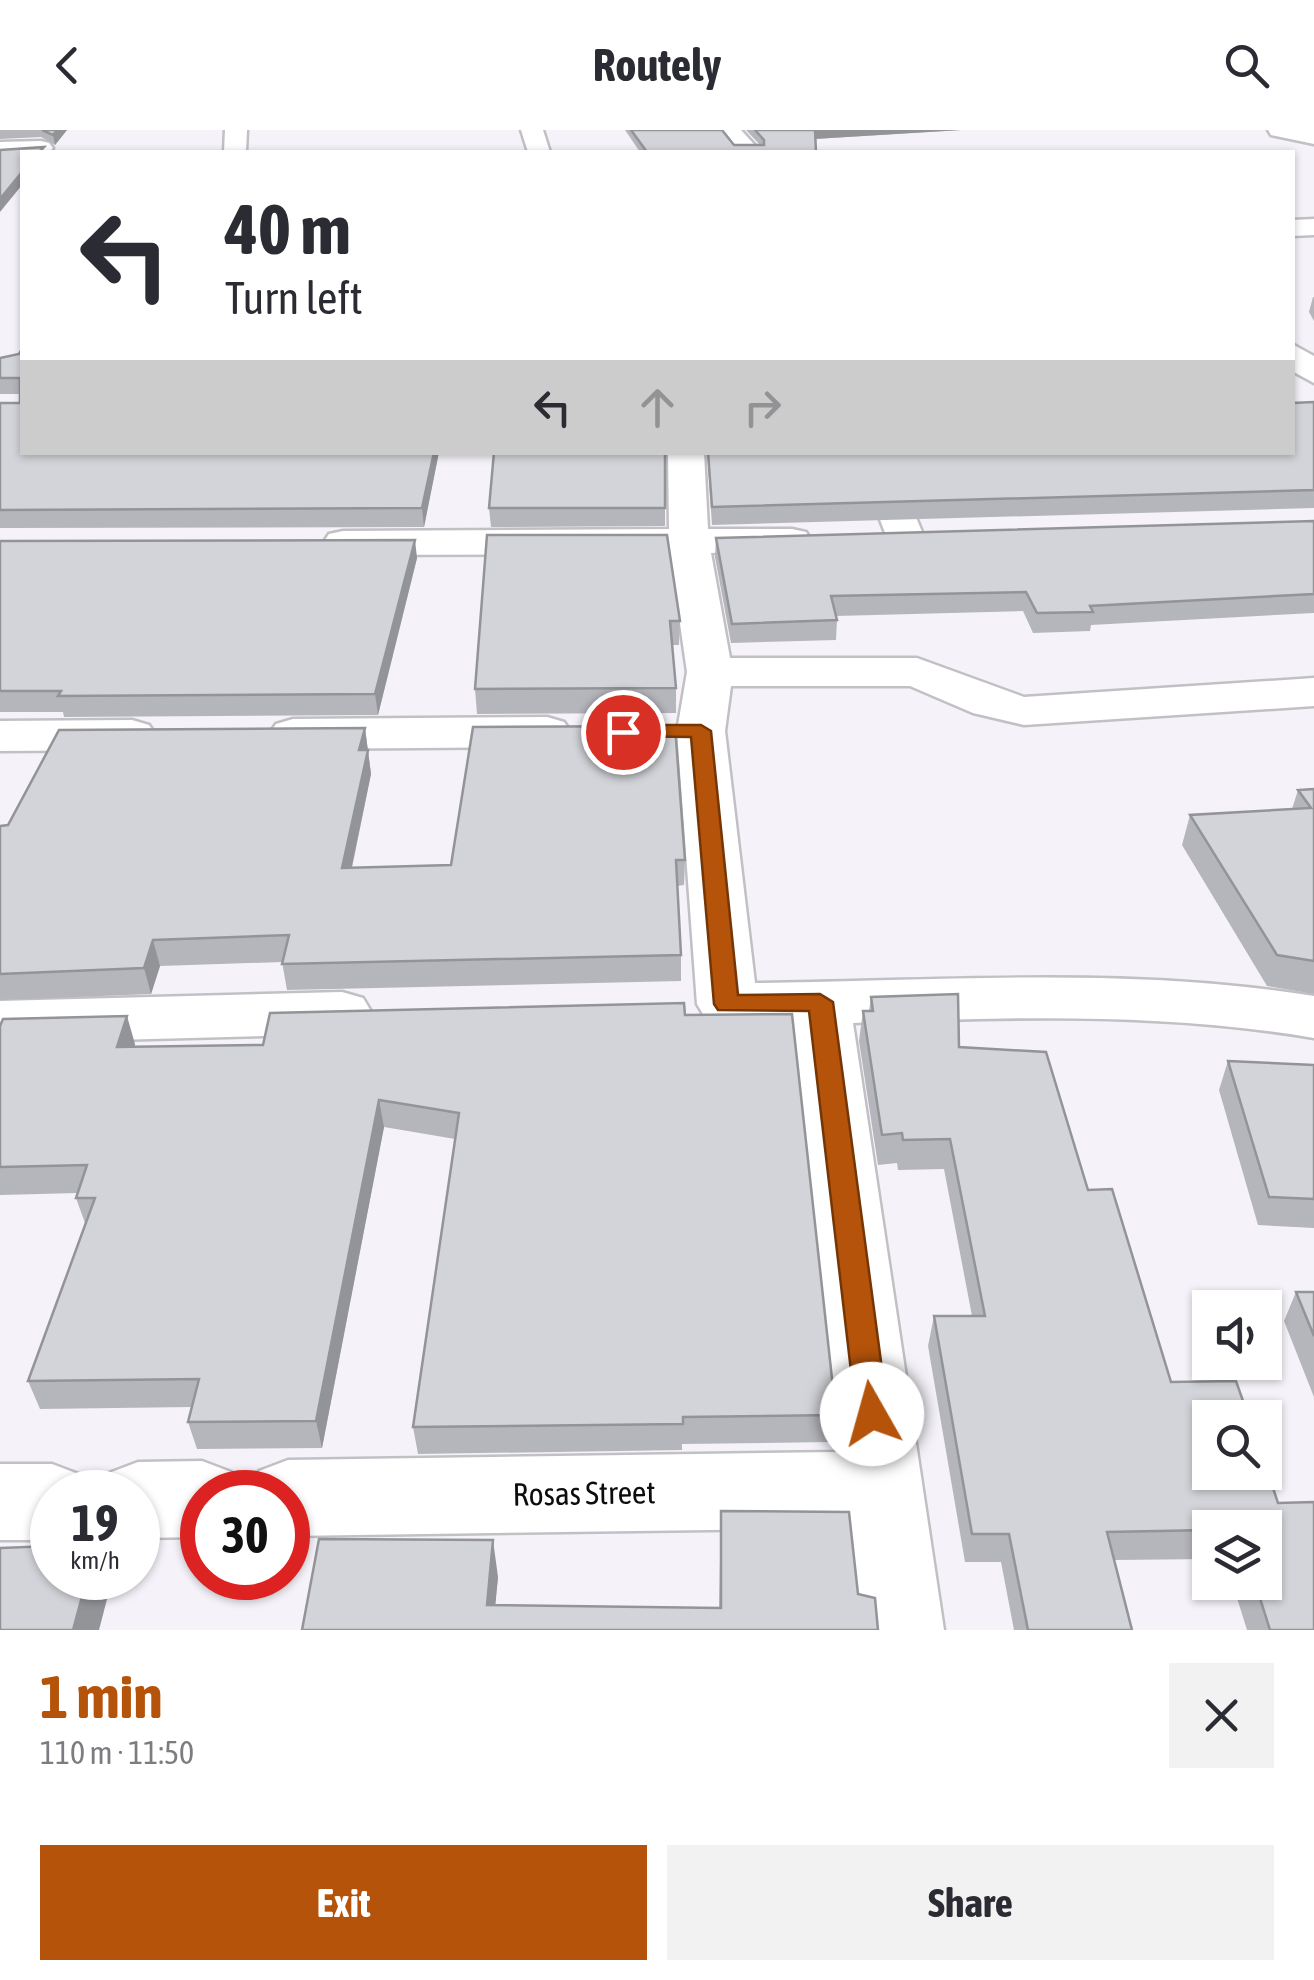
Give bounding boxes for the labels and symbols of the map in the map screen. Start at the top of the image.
pin [581,690,666,775]
position arrow [820,1362,924,1466]
speed limit sign: 30 [180,1470,310,1600]
street label: Rosas Street [512,1473,656,1513]

